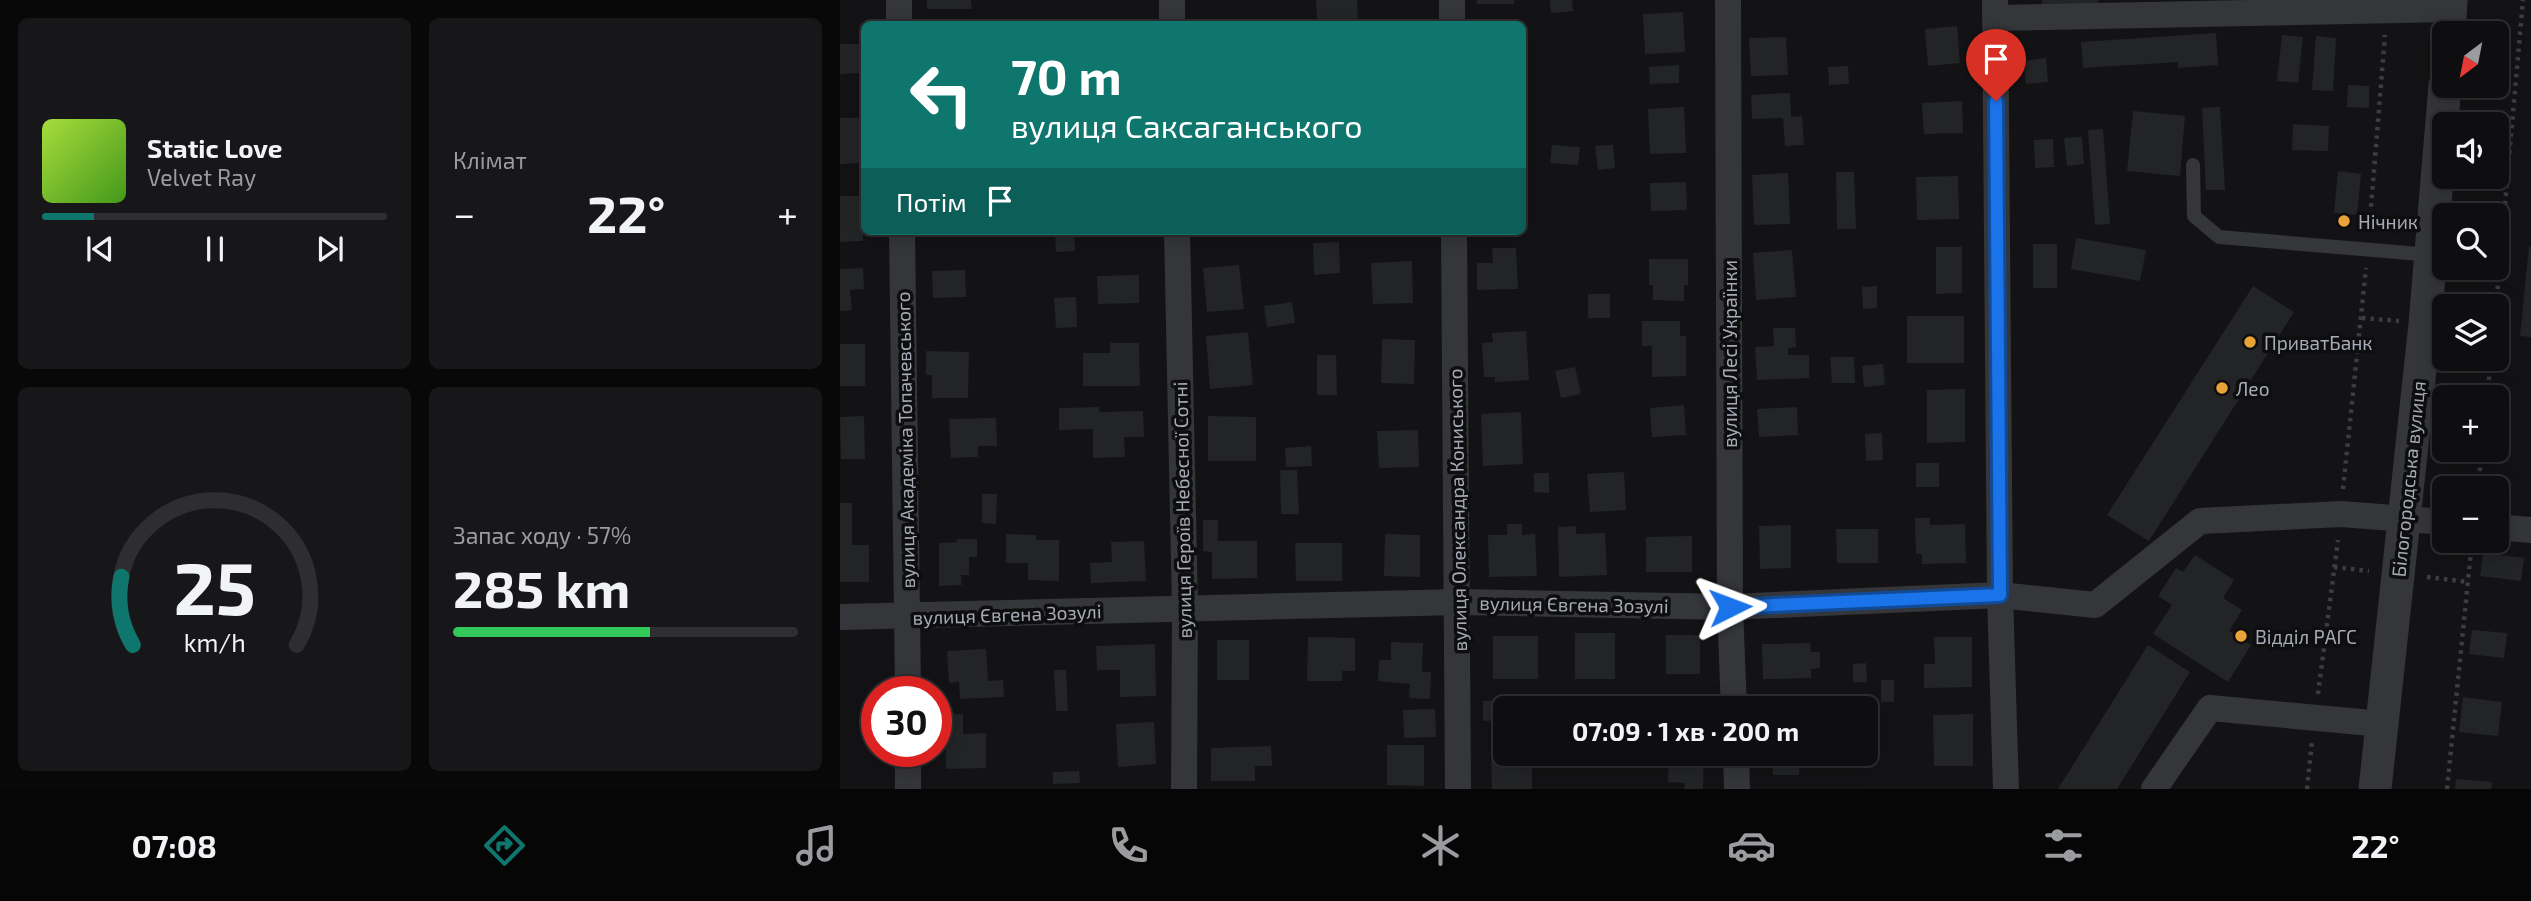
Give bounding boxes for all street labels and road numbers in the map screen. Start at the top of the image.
street label: вулиця Лесі Українки [1718,260,1742,448]
street label: вулиця Академіка Топачевського [891,291,920,589]
street label: вулиця Олександра Кониського [1443,368,1472,652]
street label: Білогородська вулиця [2386,380,2431,578]
street label: вулиця Героїв Небесної Сотні [1168,381,1197,639]
street label: вулиця Євгена Зозулі [1479,591,1669,618]
street label: вулиця Євгена Зозулі [912,599,1102,630]

